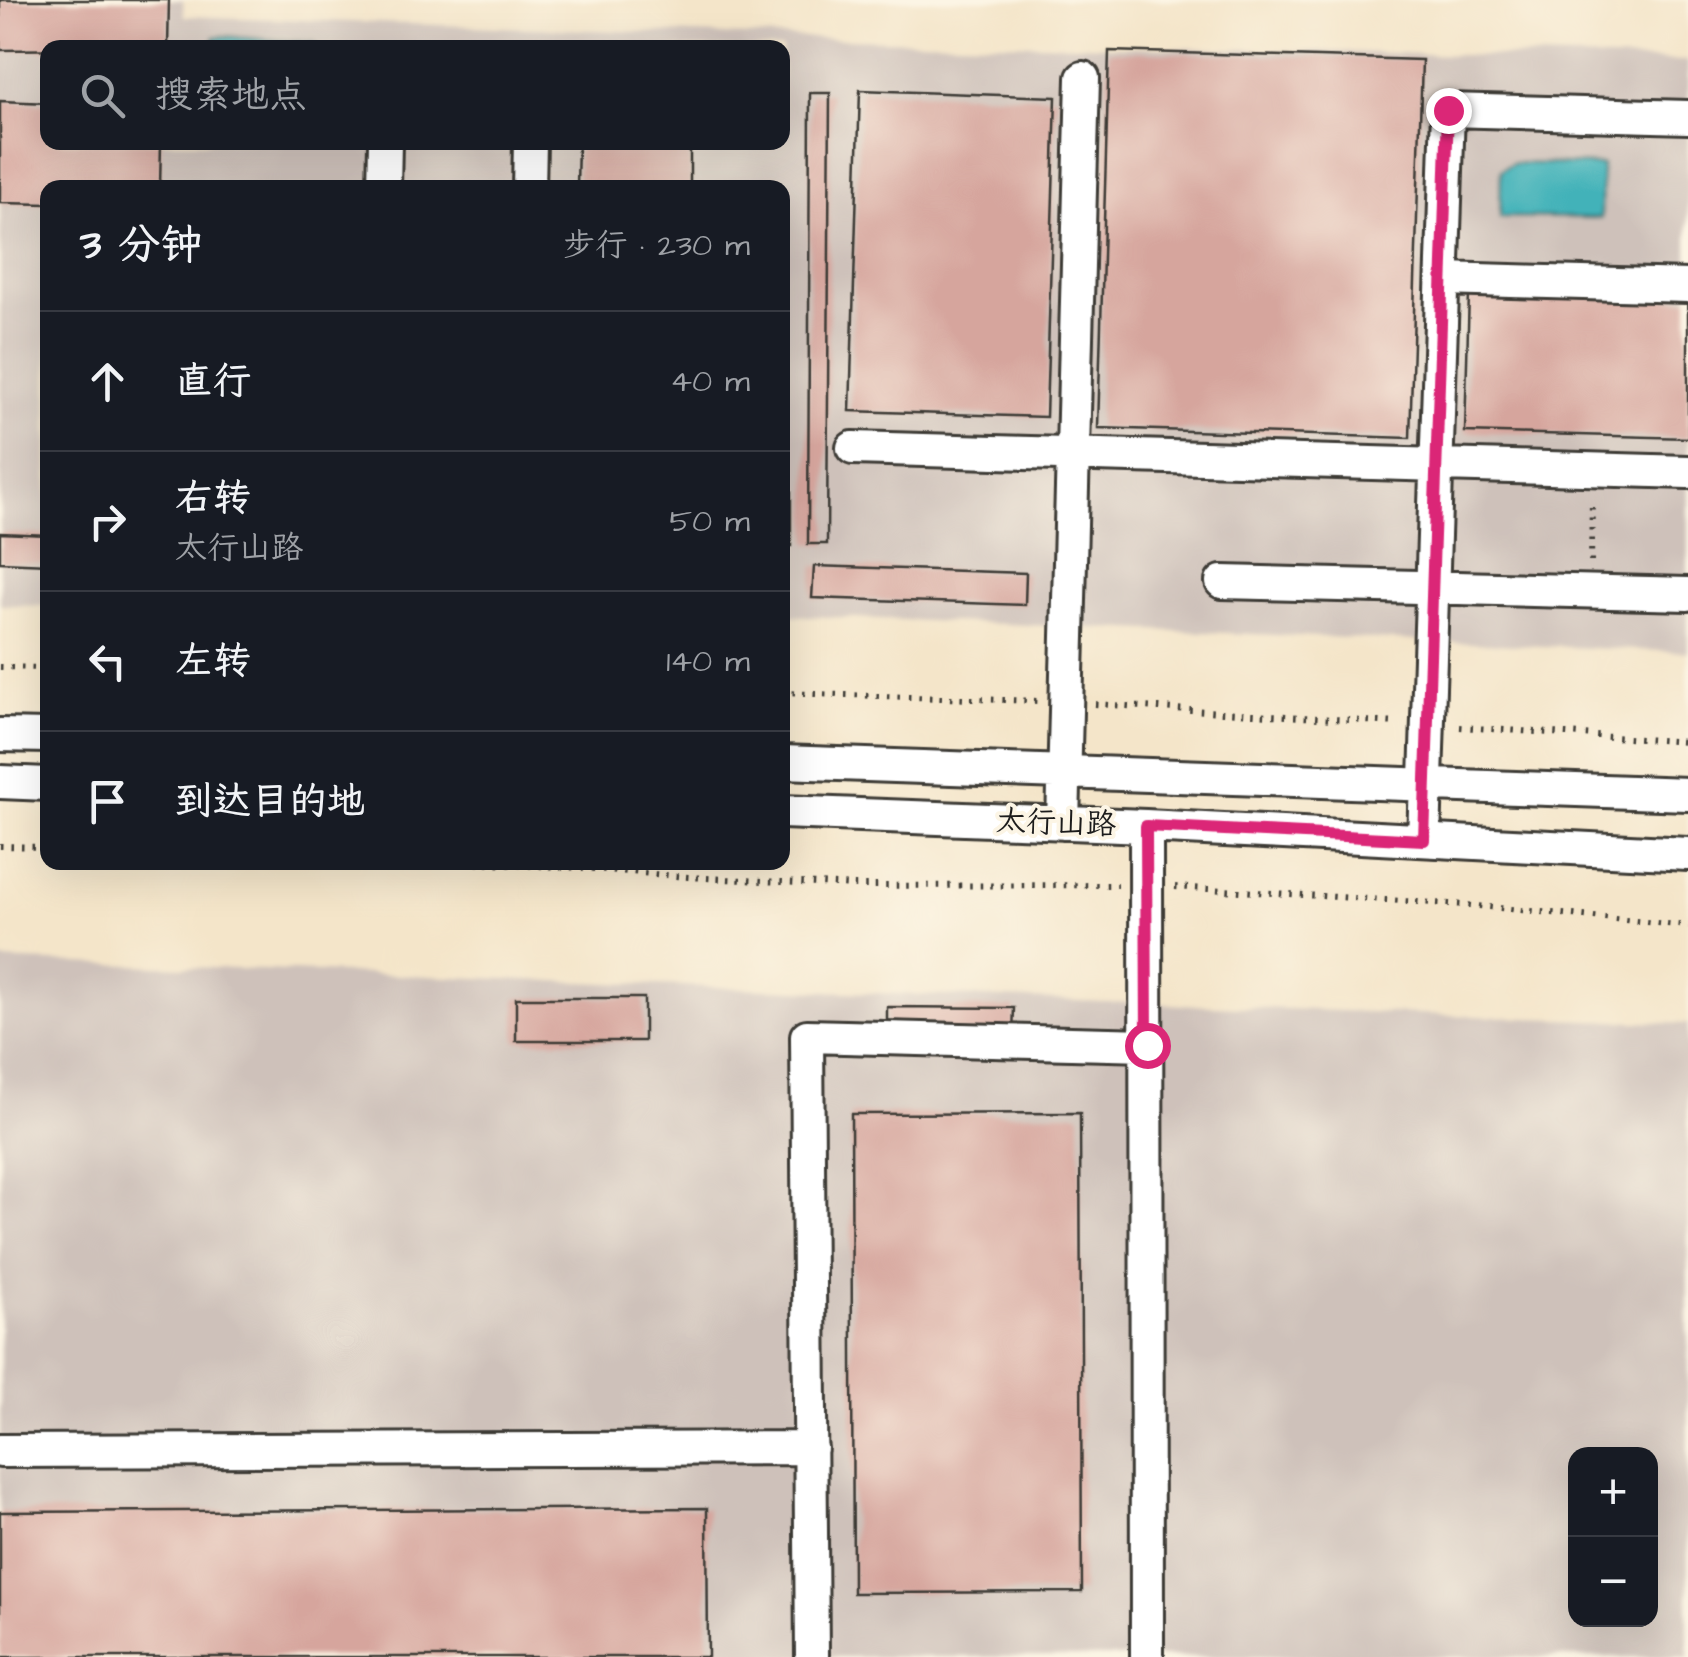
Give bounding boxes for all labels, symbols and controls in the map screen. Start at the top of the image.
search box [40,40,790,150]
icon: search [75,68,130,123]
text: 搜索地点 [155,70,307,122]
route end [1426,88,1472,134]
text: 3 分钟 [80,217,202,275]
text: 步行 · 230 m [563,223,750,268]
icon: ahead [80,354,135,409]
text: 直行 [175,356,251,408]
text: 40 m [670,359,750,404]
text: 右转 [175,473,251,525]
icon: right [80,494,135,549]
text: 50 m [669,499,750,544]
text: 太行山路 [175,526,303,571]
icon: left [80,634,135,689]
text: 左转 [175,636,251,688]
text: 140 m [666,639,750,684]
icon: arrive [80,774,135,829]
text: 到达目的地 [175,776,365,828]
street label: 太行山路 [995,800,1117,846]
route start [1125,1023,1171,1069]
map controls [1568,1447,1658,1627]
button: + [1568,1447,1658,1537]
button: − [1568,1537,1658,1627]

